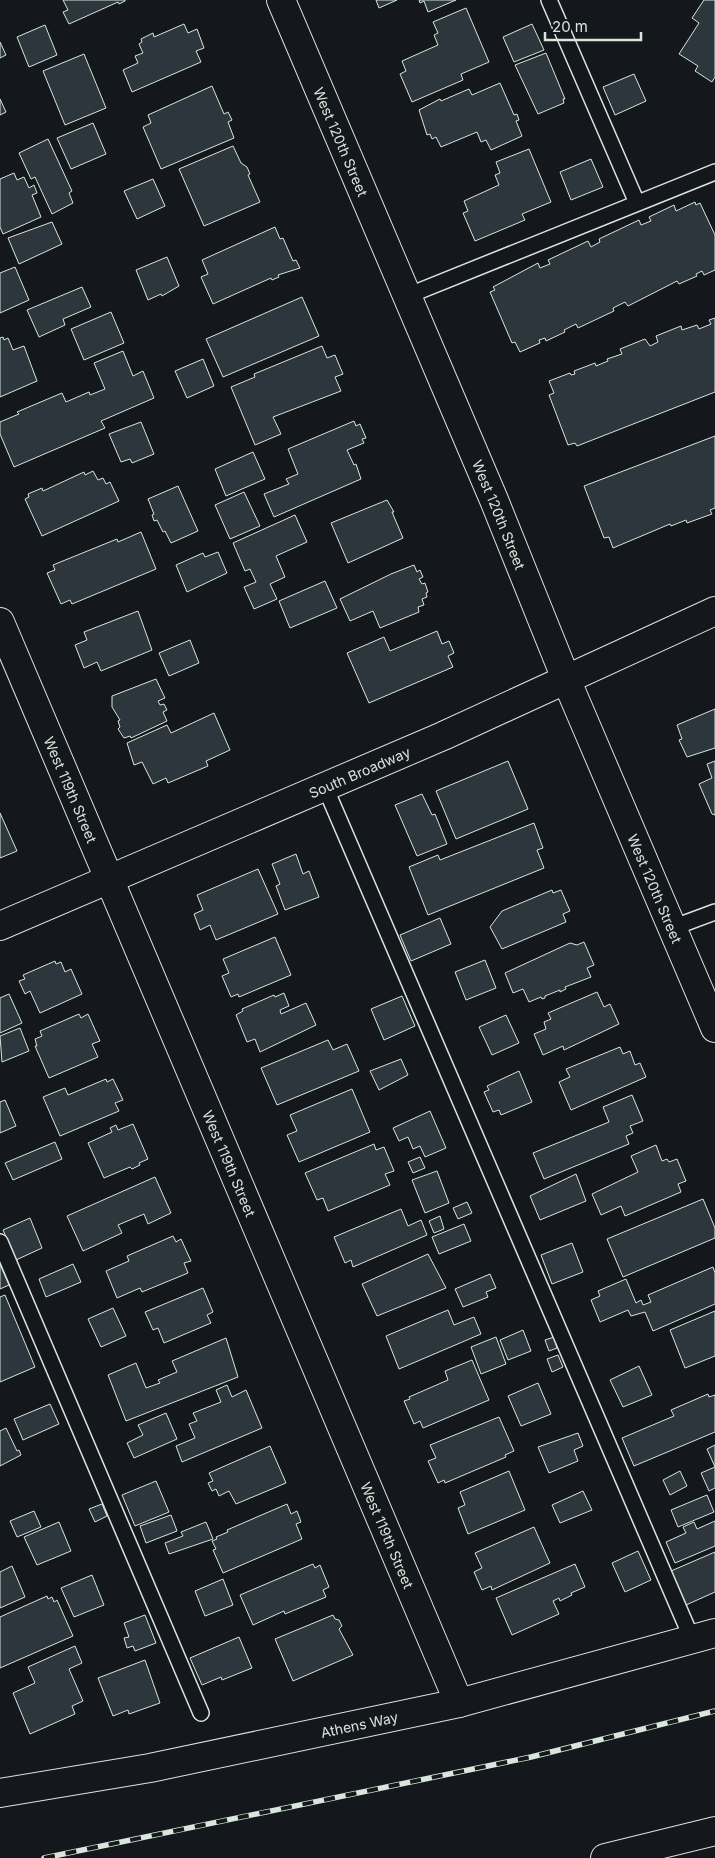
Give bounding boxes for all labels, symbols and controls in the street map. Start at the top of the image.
scale bar [545,10,641,42]
text: 20 m [552,17,588,36]
street label: West 120th Street [311,85,372,199]
street label: West 120th Street [469,457,530,572]
street label: West 119th Street [41,734,101,846]
street label: South Broadway [306,743,413,801]
street label: West 120th Street [625,831,686,946]
street label: West 119th Street [200,1108,260,1219]
street label: West 119th Street [358,1479,418,1591]
street label: Athens Way [319,1708,400,1740]

